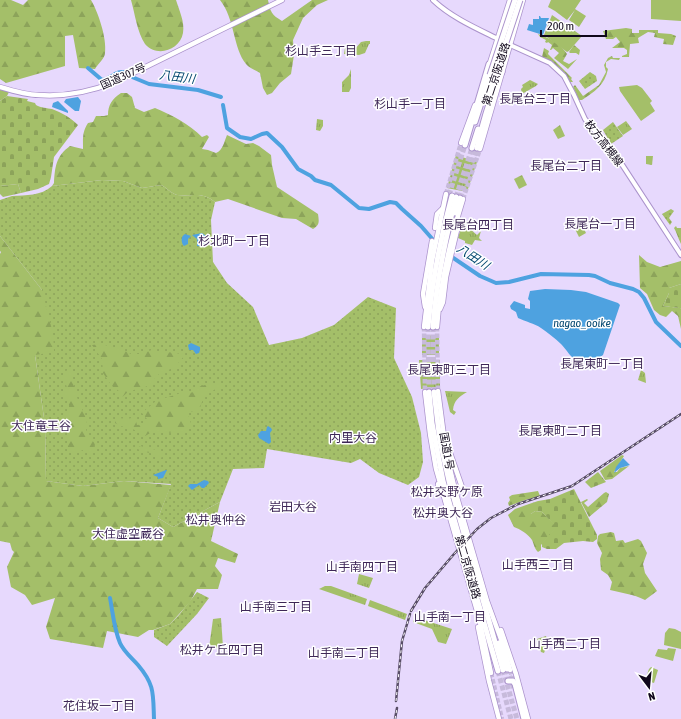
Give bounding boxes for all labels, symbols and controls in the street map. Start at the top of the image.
scale bar [541,12,606,38]
text: 200 m [547,19,574,33]
street label: 第二京阪道路 [480,41,512,107]
district label: 杉山手三丁目 [285,44,357,58]
street label: 国道307号 [98,61,148,91]
water label: 八田川 [158,68,198,86]
district label: 長尾台三丁目 [499,92,571,106]
district label: 杉山手一丁目 [374,97,446,111]
street label: 枚方高槻線 [582,118,626,168]
district label: 長尾台二丁目 [530,159,602,173]
district label: 長尾台一丁目 [564,217,636,231]
district label: 長尾台四丁目 [442,218,514,232]
district label: 杉北町一丁目 [198,234,270,248]
water label: 八田川 [454,241,494,274]
water label: nagao_ooike [553,316,611,330]
district label: 長尾東町一丁目 [560,357,644,371]
district label: 長尾東町三丁目 [407,363,491,377]
district label: 大住竜王谷 [11,419,71,433]
district label: 長尾東町二丁目 [518,424,602,438]
district label: 内里大谷 [329,431,377,445]
street label: 国道1号 [438,431,456,471]
district label: 松井交野ケ原 [411,485,483,499]
district label: 岩田大谷 [269,500,317,514]
district label: 松井奥大谷 [413,506,473,520]
district label: 松井奥仲谷 [186,513,246,527]
district label: 大住虚空蔵谷 [92,527,164,541]
street label: 第二京阪道路 [453,534,483,600]
district label: 山手西三丁目 [502,558,574,572]
district label: 山手南四丁目 [326,560,398,574]
district label: 山手南三丁目 [240,600,312,614]
district label: 山手南一丁目 [414,610,486,624]
district label: 山手西二丁目 [529,637,601,651]
district label: 松井ケ丘四丁目 [180,643,264,657]
district label: 山手南二丁目 [308,646,380,660]
north arrow [629,667,669,707]
text: N [647,690,657,703]
district label: 花住坂一丁目 [63,699,135,713]

